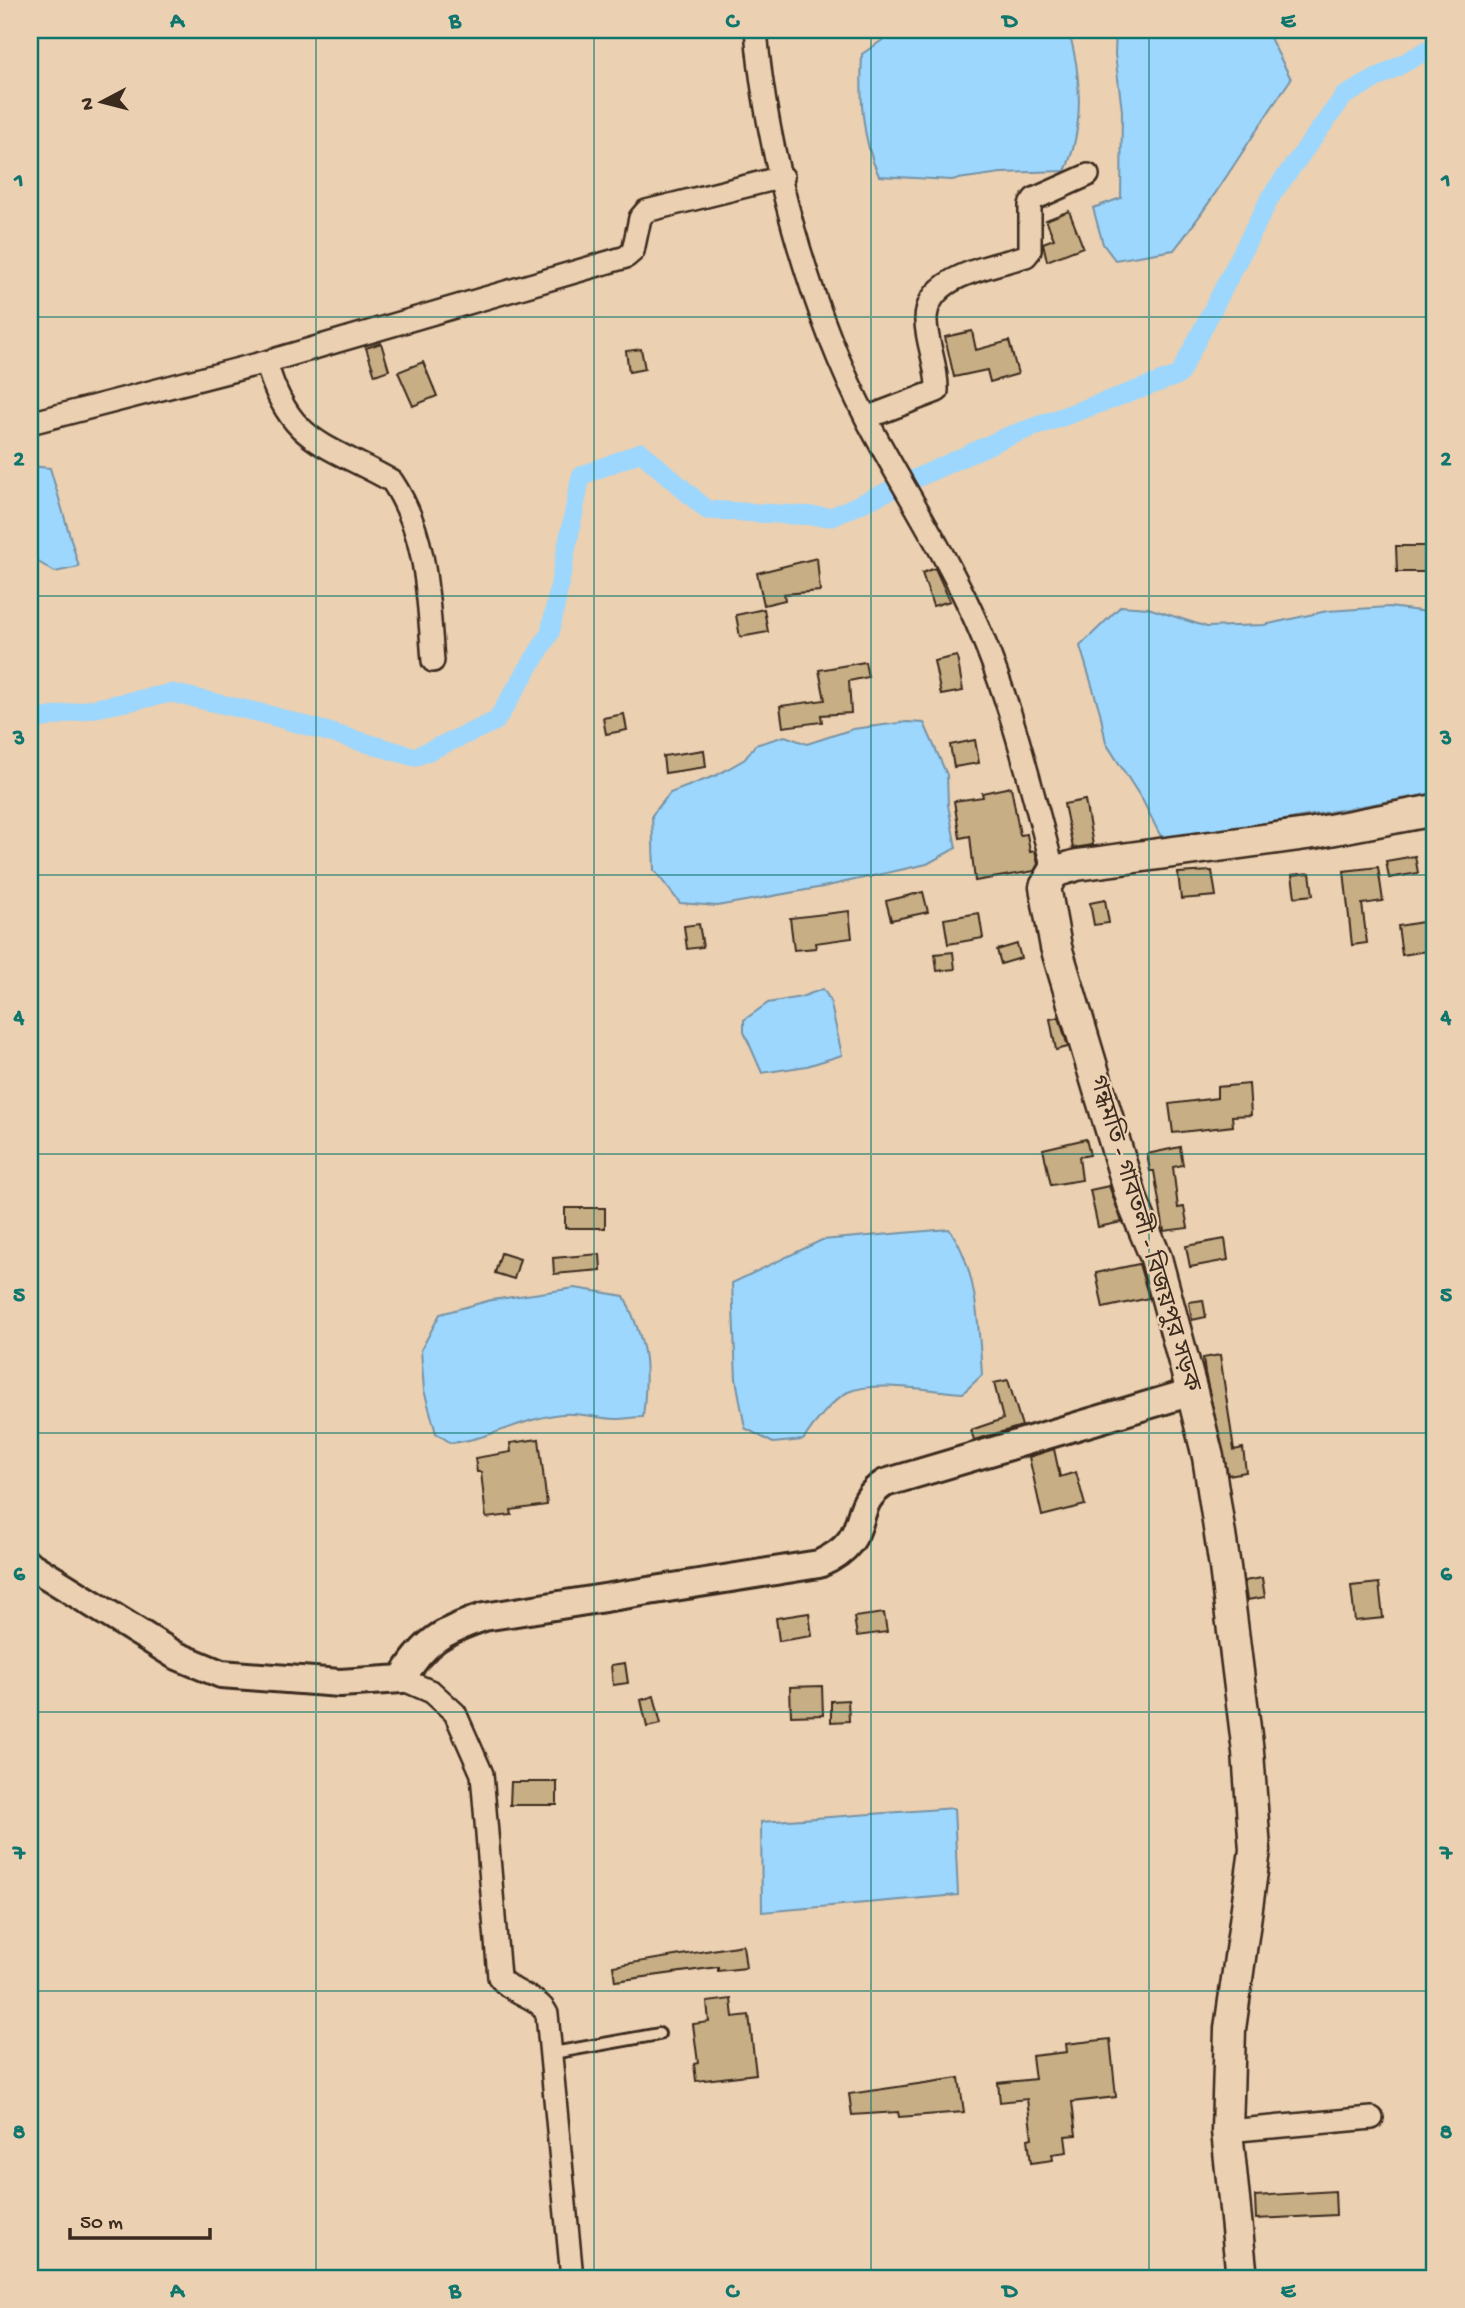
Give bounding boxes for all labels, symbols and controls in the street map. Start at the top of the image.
text: A [169,9,185,36]
text: B [448,9,462,36]
text: C [726,9,741,36]
text: D [1001,9,1019,36]
text: E [1281,9,1297,36]
north arrow [66,66,136,136]
text: N [76,96,101,111]
text: 1 [13,168,24,195]
text: 1 [1440,168,1451,195]
text: 2 [13,447,25,474]
text: 2 [1440,447,1452,474]
text: 3 [12,726,25,753]
text: 3 [1439,726,1452,753]
text: 4 [13,1005,25,1032]
text: 4 [1440,1005,1452,1032]
street label: গন্ধমতি - গাবতলী - বিজয়পুর সড়ক [1081,1071,1208,1396]
text: 5 [13,1283,25,1310]
text: 5 [1440,1283,1452,1310]
text: 6 [13,1562,26,1589]
text: 6 [1440,1562,1453,1589]
text: 7 [12,1841,26,1868]
text: 7 [1439,1841,1453,1868]
text: 8 [13,2120,26,2147]
text: 8 [1440,2120,1453,2147]
scale bar [70,2196,210,2240]
text: 50 m [80,2212,123,2237]
text: A [169,2279,185,2306]
text: B [448,2279,462,2306]
text: C [726,2279,741,2306]
text: D [1001,2279,1019,2306]
text: E [1281,2279,1297,2306]

